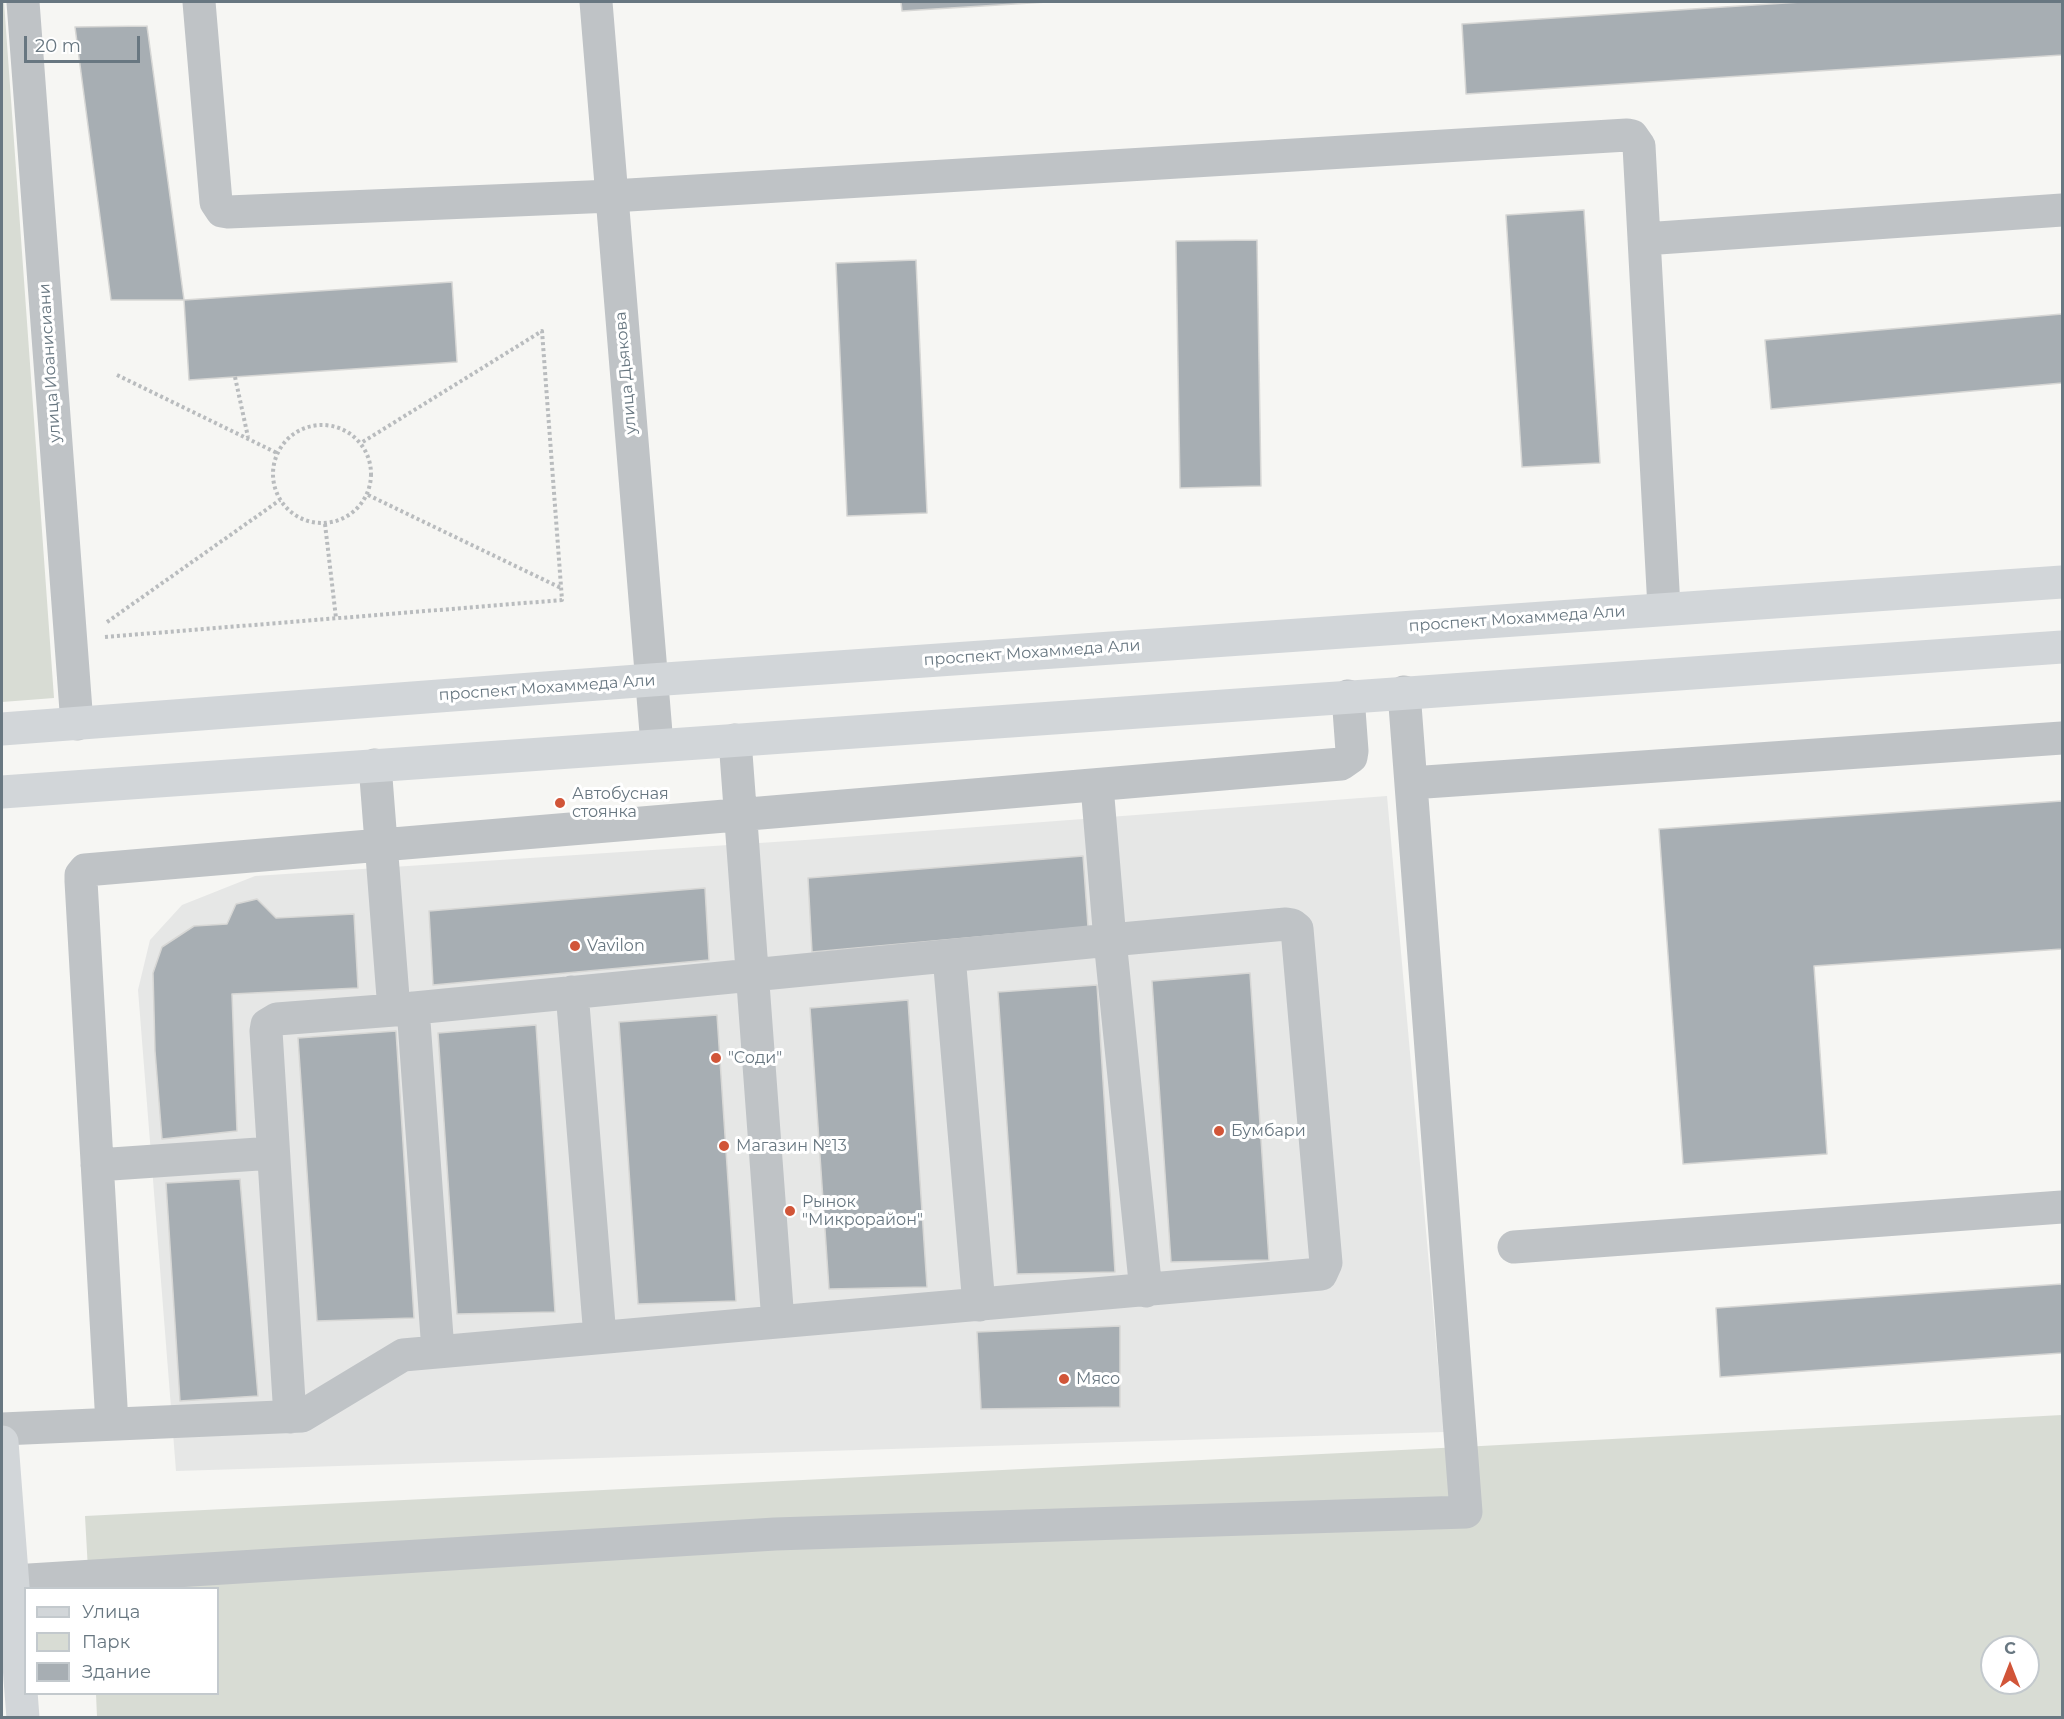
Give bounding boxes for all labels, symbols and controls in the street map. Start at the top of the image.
scale bar [27,24,142,62]
text: 20 m [35,35,81,57]
street label: улица Иоанисиани [35,283,65,443]
street label: улица Дьякова [611,311,641,435]
street label: проспект Мохаммеда Али [1408,602,1626,636]
street label: проспект Мохаммеда Али [923,636,1141,670]
street label: проспект Мохаммеда Али [438,671,656,705]
place label: Автобусная стоянка [572,784,669,822]
marker: Автобусная стоянка [553,796,567,810]
place label: Vavilon [587,936,645,956]
marker: Vavilon [568,939,582,953]
place label: "Соди" [728,1048,782,1068]
marker: "Соди" [709,1051,723,1065]
place label: Бумбари [1231,1121,1306,1141]
marker: Бумбари [1212,1124,1226,1138]
place label: Магазин №13 [736,1136,847,1156]
marker: Магазин №13 [717,1139,731,1153]
place label: Рынок "Микрорайон" [802,1192,923,1230]
marker: Рынок "Микрорайон" [783,1204,797,1218]
place label: Мясо [1076,1369,1120,1389]
marker: Мясо [1057,1372,1071,1386]
legend [24,1587,219,1695]
text: Улица [82,1601,140,1623]
text: Парк [82,1631,130,1653]
north arrow [1980,1635,2040,1695]
text: С [2004,1639,2016,1658]
text: Здание [82,1661,151,1683]

